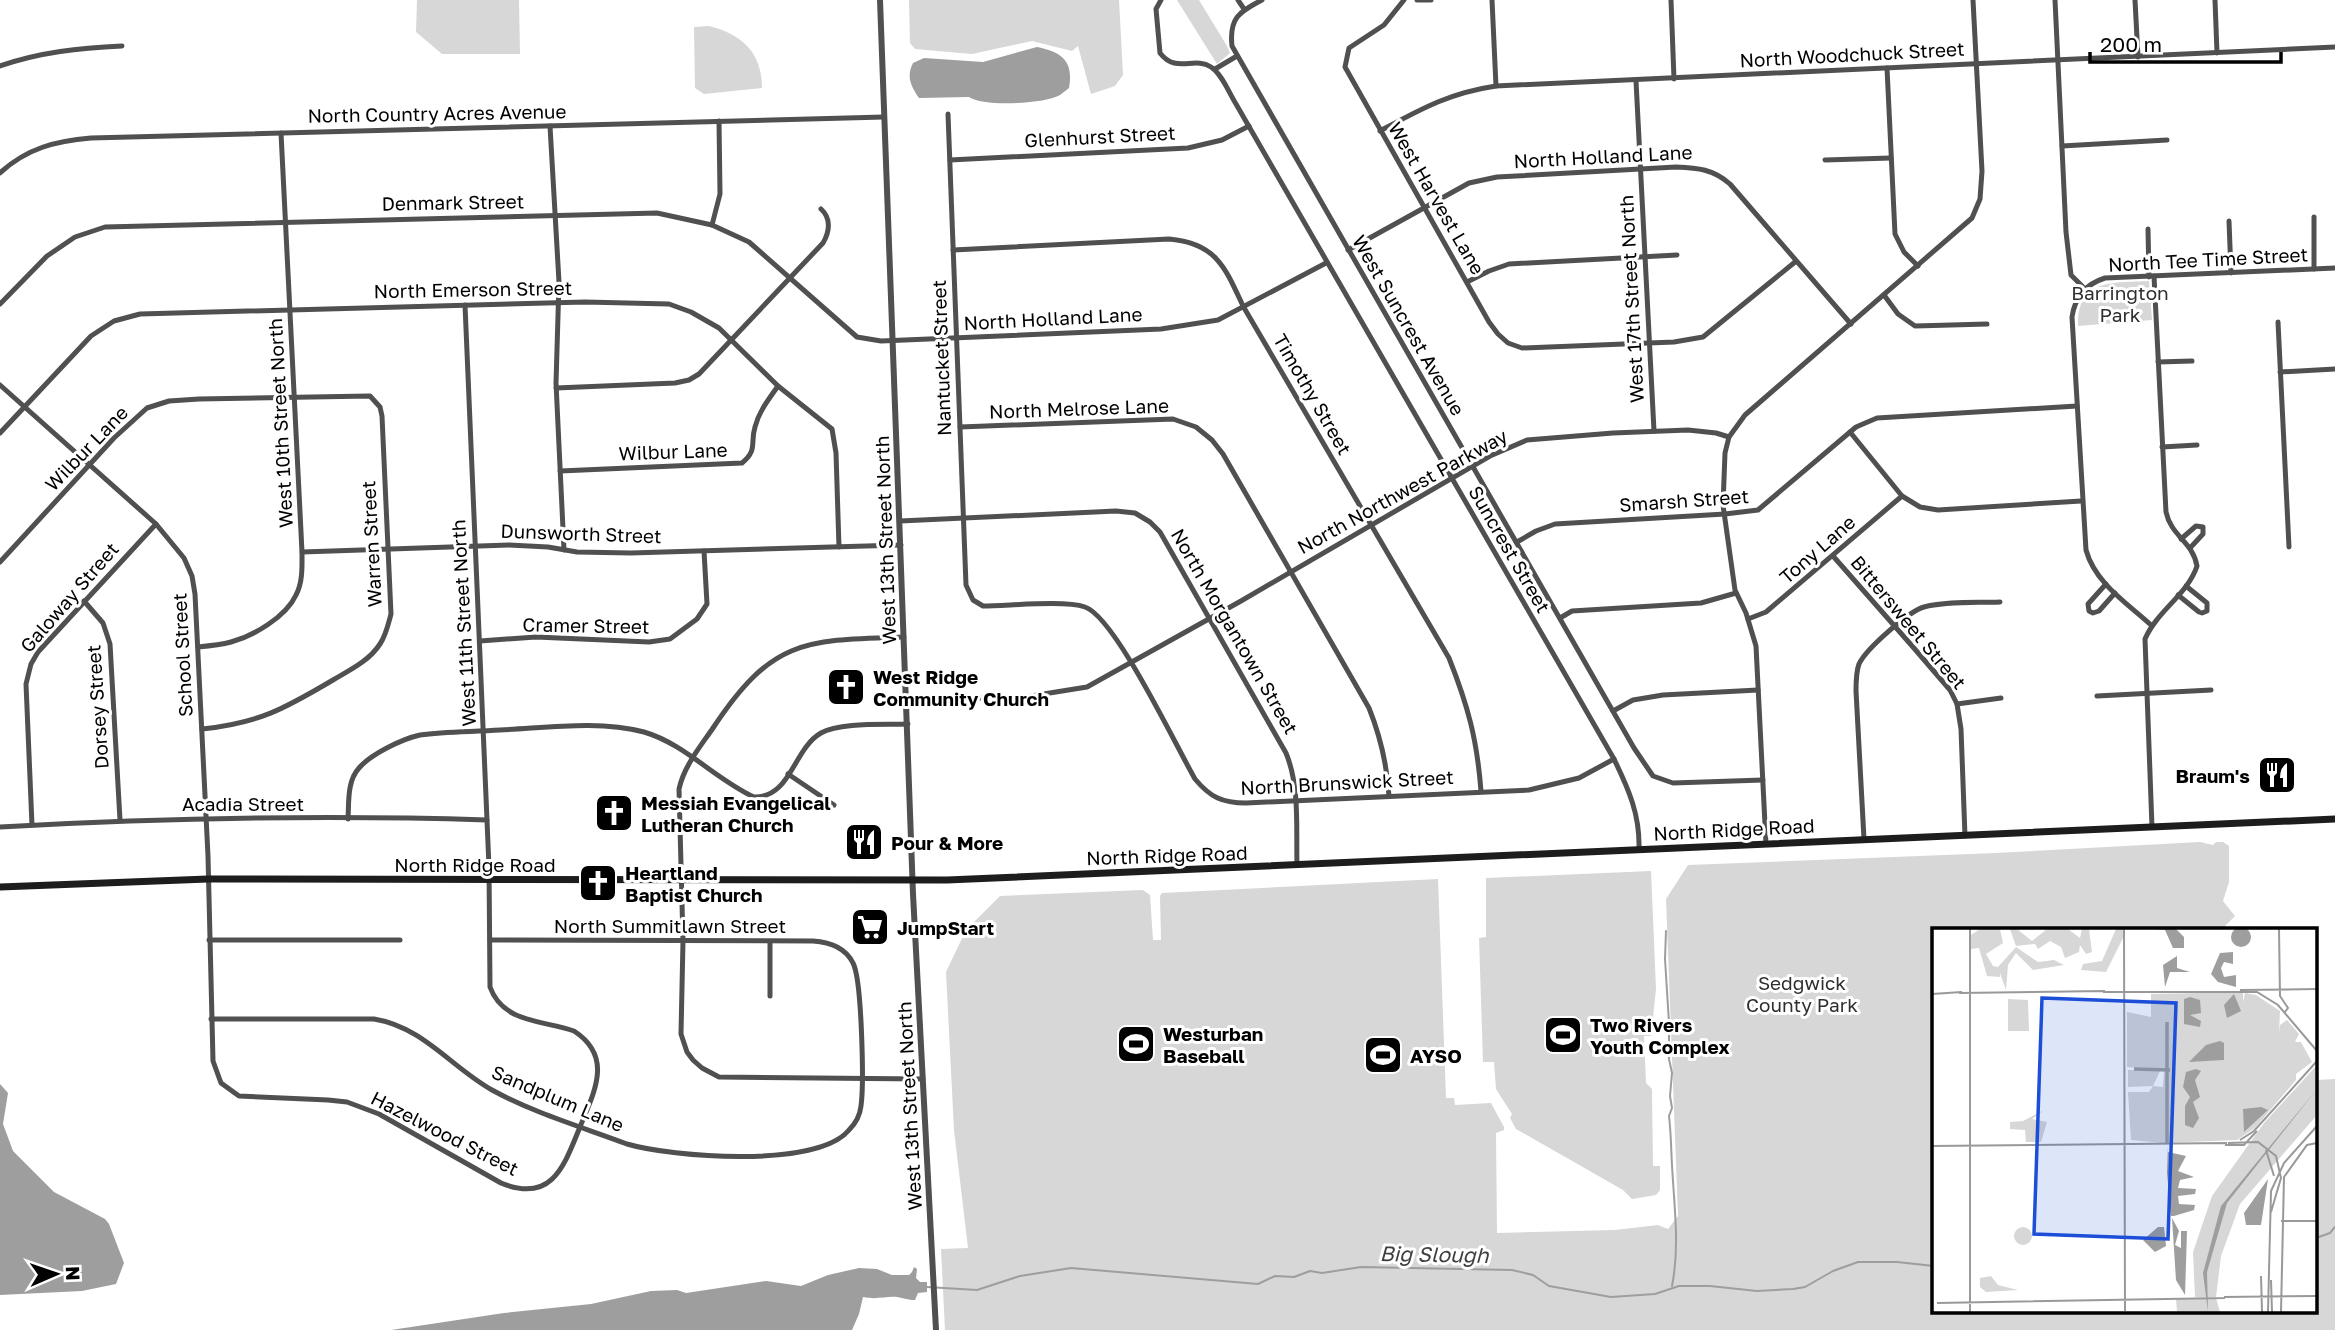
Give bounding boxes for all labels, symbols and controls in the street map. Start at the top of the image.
scale bar [2090,21,2281,65]
text: 200 m [2100,31,2162,57]
street label: North Woodchuck Street [1739,37,1965,71]
street label: North Country Acres Avenue [307,99,567,127]
street label: West Harvest Lane [1384,118,1490,278]
street label: Glenhurst Street [1024,121,1176,151]
street label: North Holland Lane [1513,140,1693,172]
street label: Denmark Street [381,189,525,215]
street label: West 17th Street North [1614,194,1648,404]
street label: West Suncrest Avenue [1348,231,1470,419]
street label: North Tee Time Street [2107,242,2309,276]
street label: North Emerson Street [373,276,573,302]
street label: Nantucket Street [927,280,955,436]
park label: Barrington Park [2071,281,2169,326]
street label: North Holland Lane [963,302,1143,334]
street label: West 10th Street North [263,318,297,528]
street label: Timothy Street [1269,330,1357,458]
street label: North Melrose Lane [989,393,1169,423]
street label: Wilbur Lane [40,401,132,495]
street label: North Northwest Parkway [1293,423,1511,558]
street label: West 13th Street North [870,435,900,645]
street label: Wilbur Lane [618,438,728,464]
street label: Warren Street [356,480,386,608]
street label: Suncrest Street [1464,481,1556,617]
street label: Smarsh Street [1618,484,1750,516]
street label: Tony Lane [1774,510,1860,588]
street label: West 11th Street North [446,519,480,727]
street label: Dunsworth Street [500,519,662,547]
street label: North Morgantown Street [1167,524,1303,738]
street label: Galoway Street [15,537,123,657]
street label: Bittersweet Street [1846,551,1972,693]
street label: School Street [167,592,197,718]
street label: Cramer Street [522,612,650,638]
street label: Dorsey Street [81,644,113,770]
place label: West Ridge Community Church [873,665,1049,710]
church icon: West Ridge Community Church [825,666,867,708]
restaurant icon: Braum's [2256,754,2298,796]
place label: Braum's [2176,764,2250,787]
street label: North Brunswick Street [1240,765,1454,799]
place label: Messiah Evangelical Lutheran Church [641,791,831,836]
street label: Acadia Street [182,792,304,815]
church icon: Messiah Evangelical Lutheran Church [593,792,635,834]
street label: North Ridge Road [1653,813,1815,845]
restaurant icon: Pour & More [843,821,885,863]
place label: Pour & More [891,831,1003,854]
street label: North Ridge Road [1086,841,1248,869]
street label: North Ridge Road [394,853,556,876]
place label: Heartland Baptist Church [625,861,763,906]
church icon: Heartland Baptist Church [577,862,619,904]
supermarket icon: JumpStart [849,906,891,948]
street label: North Summitlawn Street [554,914,786,937]
place label: JumpStart [897,916,994,939]
inset map [1932,928,2318,1312]
park label: Sedgwick County Park [1746,971,1858,1016]
street label: West 13th Street North [892,1001,926,1211]
place label: Two Rivers Youth Complex [1590,1013,1729,1058]
sports icon: Two Rivers Youth Complex [1542,1014,1584,1056]
place label: Westurban Baseball [1163,1022,1263,1067]
sports icon: Westurban Baseball [1115,1023,1157,1065]
sports icon: AYSO [1362,1034,1404,1076]
place label: AYSO [1410,1044,1462,1067]
street label: Sandplum Lane [488,1060,628,1136]
street label: Hazelwood Street [367,1086,523,1180]
north arrow [21,1239,91,1309]
water label: Big Slough [1379,1240,1490,1268]
text: N [62,1266,85,1281]

